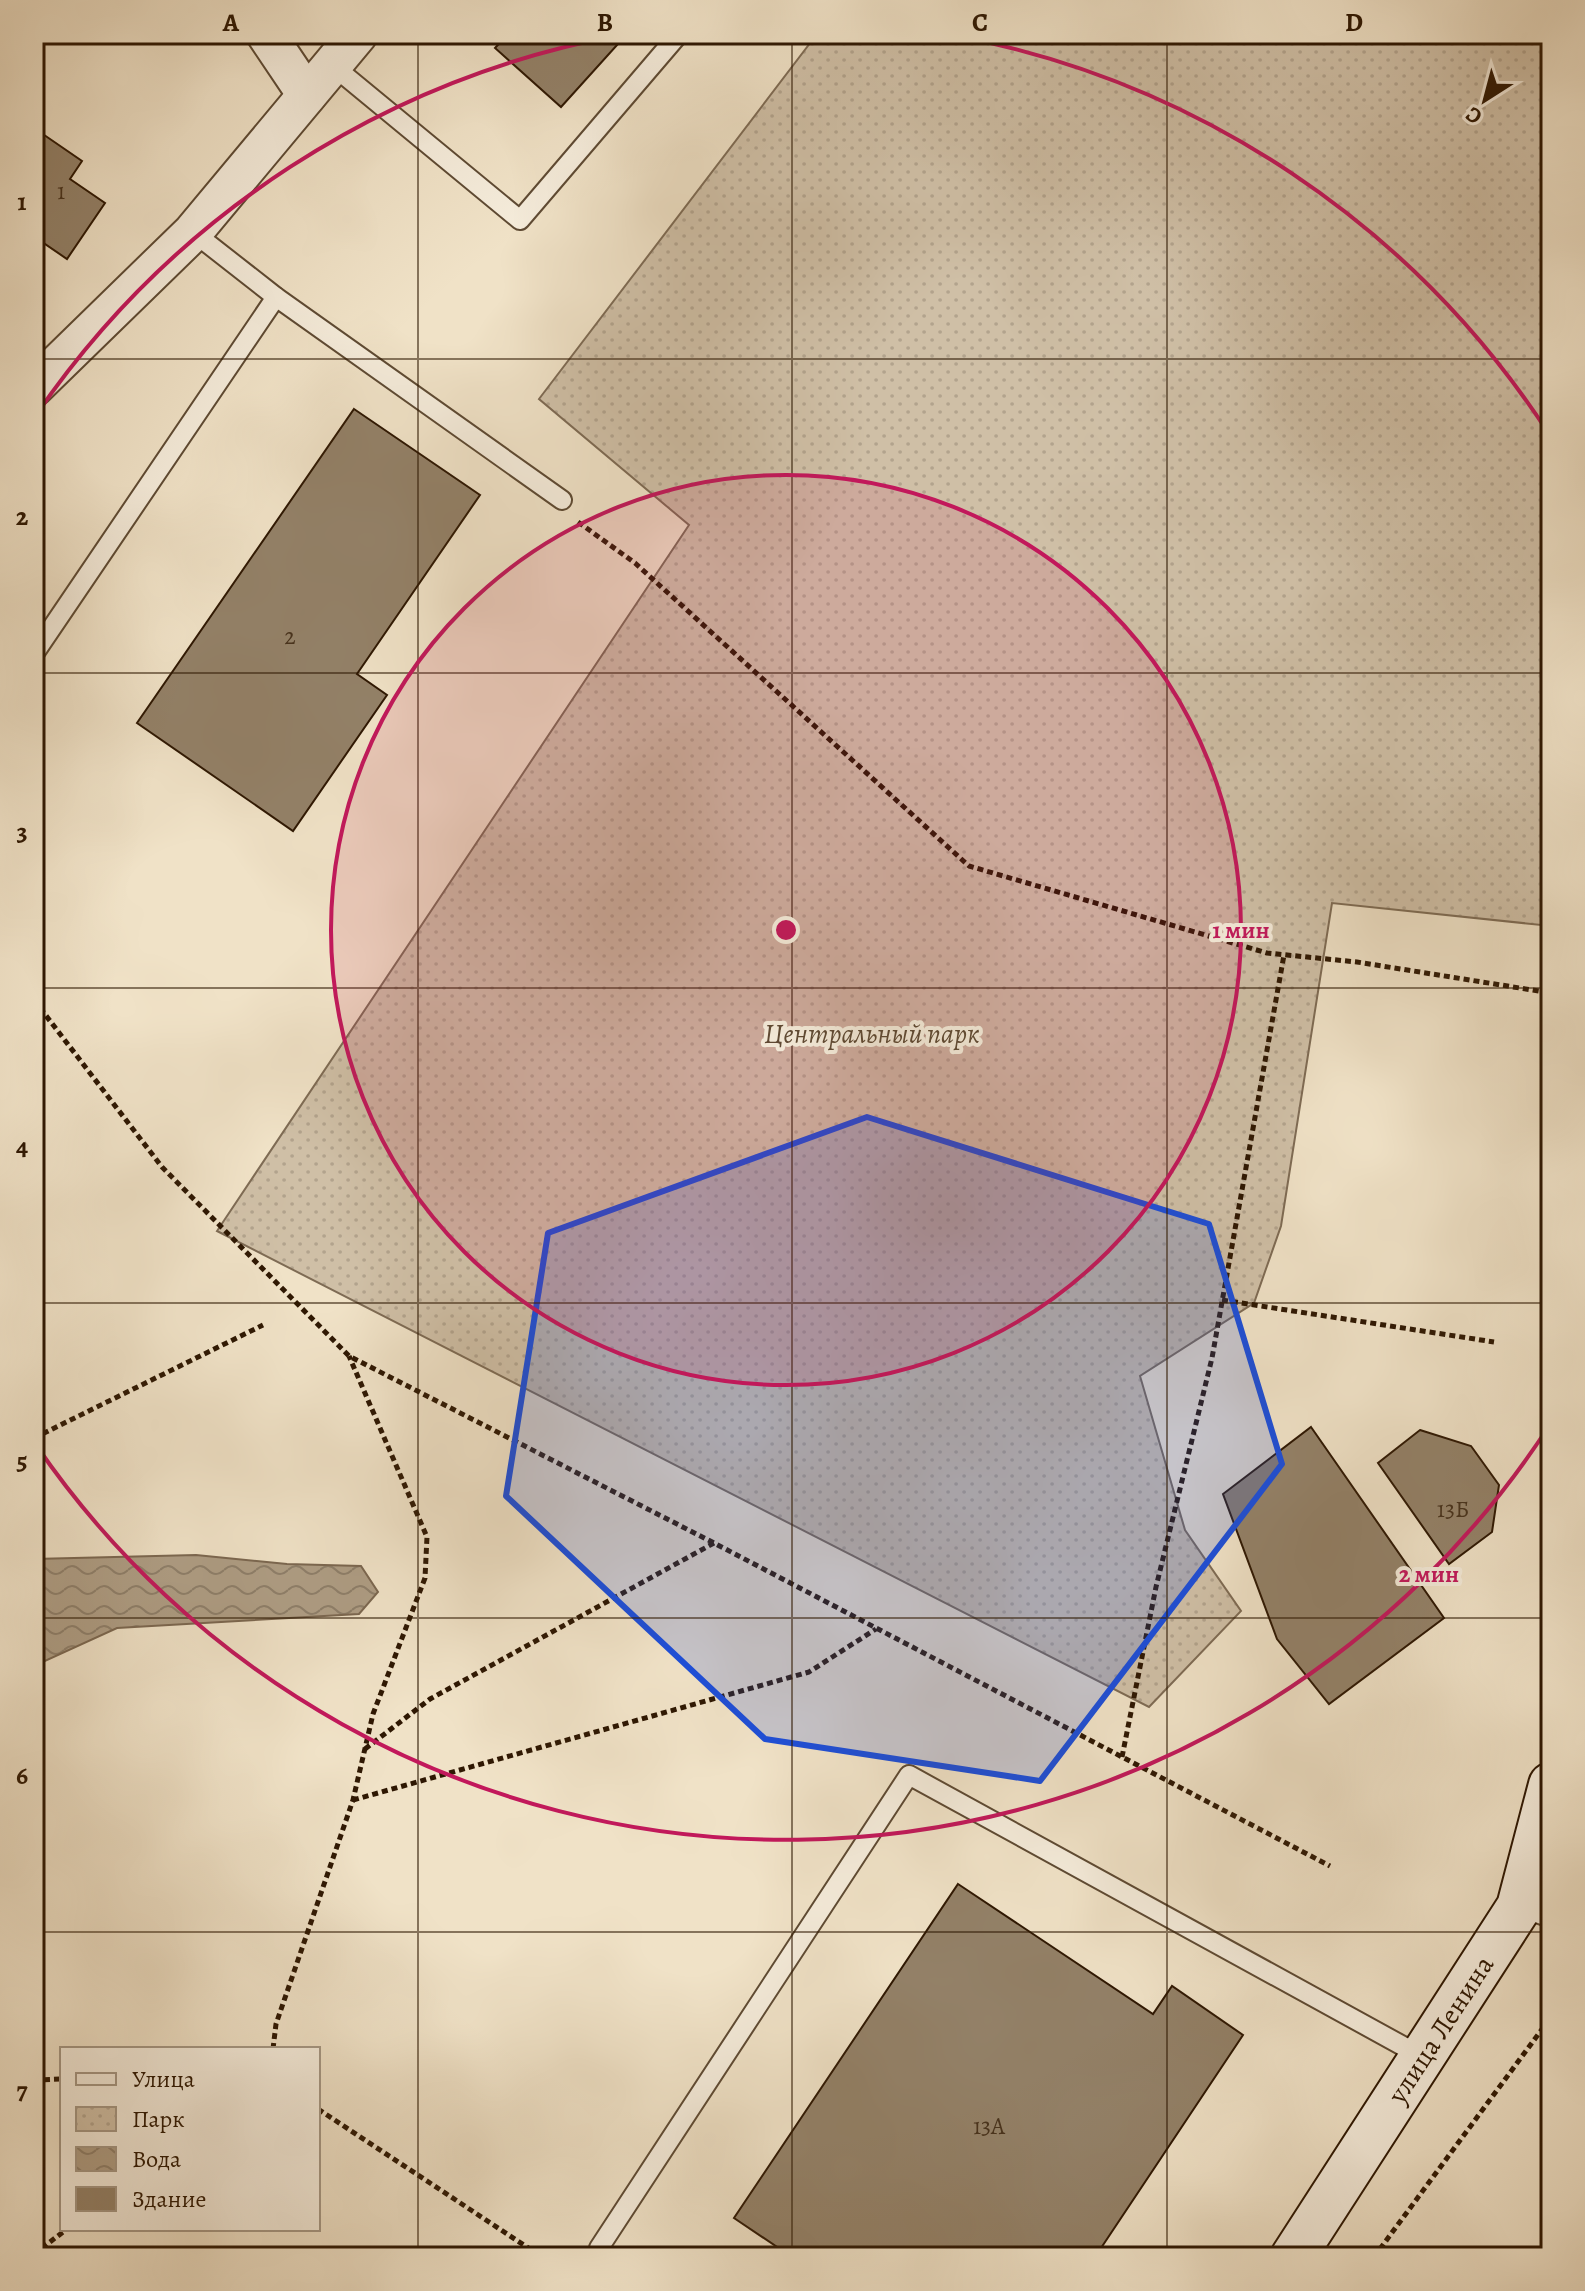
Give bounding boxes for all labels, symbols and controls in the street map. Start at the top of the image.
text: A [222,5,240,40]
text: B [597,5,613,40]
text: C [972,5,988,40]
text: D [1345,5,1363,40]
north arrow [1445,60,1525,140]
text: С [1460,99,1488,131]
house number: 1 [57,175,65,207]
text: 1 [17,184,27,219]
text: 2 [16,499,29,534]
house number: 2 [284,620,296,652]
text: 3 [16,814,28,849]
text: 1 мин [1212,914,1270,946]
centre of rings [772,916,800,944]
park label: Центральный парк [764,1015,980,1053]
text: 4 [16,1129,28,1164]
text: 5 [16,1443,28,1478]
house number: 13Б [1437,1493,1469,1525]
text: 2 мин [1399,1558,1459,1590]
text: 6 [16,1758,28,1793]
street label: улица Ленина [1378,1948,1503,2112]
legend [60,2047,320,2231]
text: Улица [132,2063,195,2095]
text: 7 [16,2073,28,2108]
text: Парк [132,2103,185,2135]
house number: 13А [973,2110,1006,2142]
text: Вода [132,2143,181,2175]
text: Здание [132,2183,207,2215]

